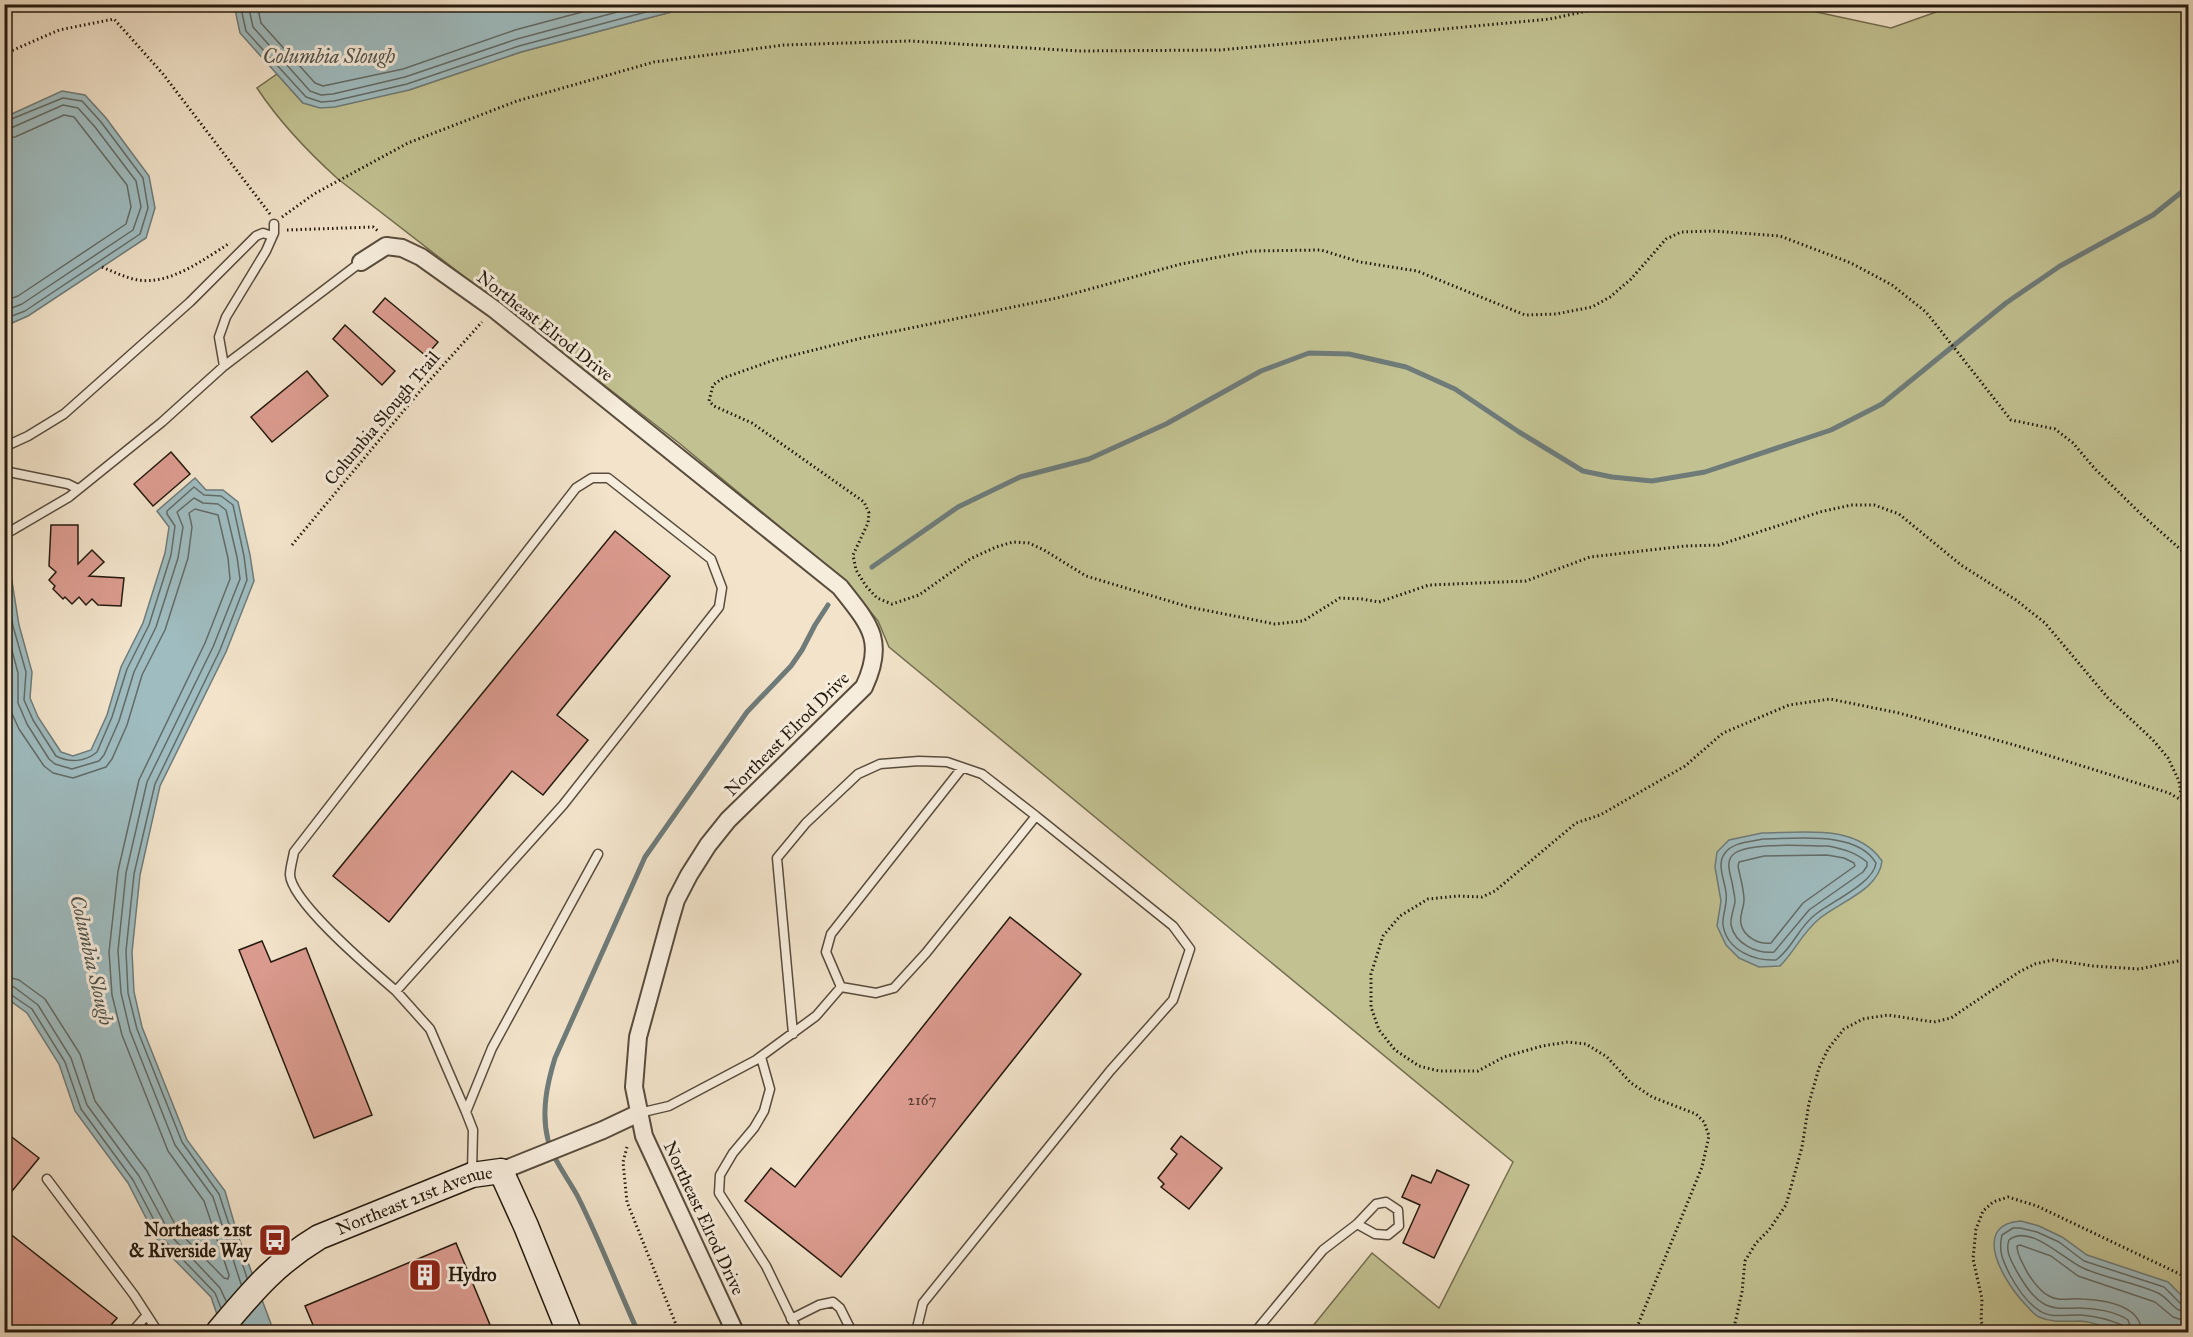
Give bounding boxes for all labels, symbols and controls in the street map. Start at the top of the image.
water label: Columbia Slough [263,44,396,68]
street label: Northeast Elrod Drive [472,266,618,386]
street label: Columbia Slough Trail [320,346,445,490]
street label: Northeast Elrod Drive [720,667,854,801]
water label: Columbia Slough [65,893,119,1028]
house number: 2167 [908,1091,936,1109]
street label: Northeast Elrod Drive [659,1138,749,1298]
street label: Northeast 21st Avenue [333,1161,494,1240]
place label: Northeast 21st & Riverside Way [129,1219,254,1263]
bus stop icon: Northeast 21st & Riverside Way [257,1222,293,1258]
building icon: Hydro [407,1257,443,1293]
place label: Hydro [448,1264,496,1287]

